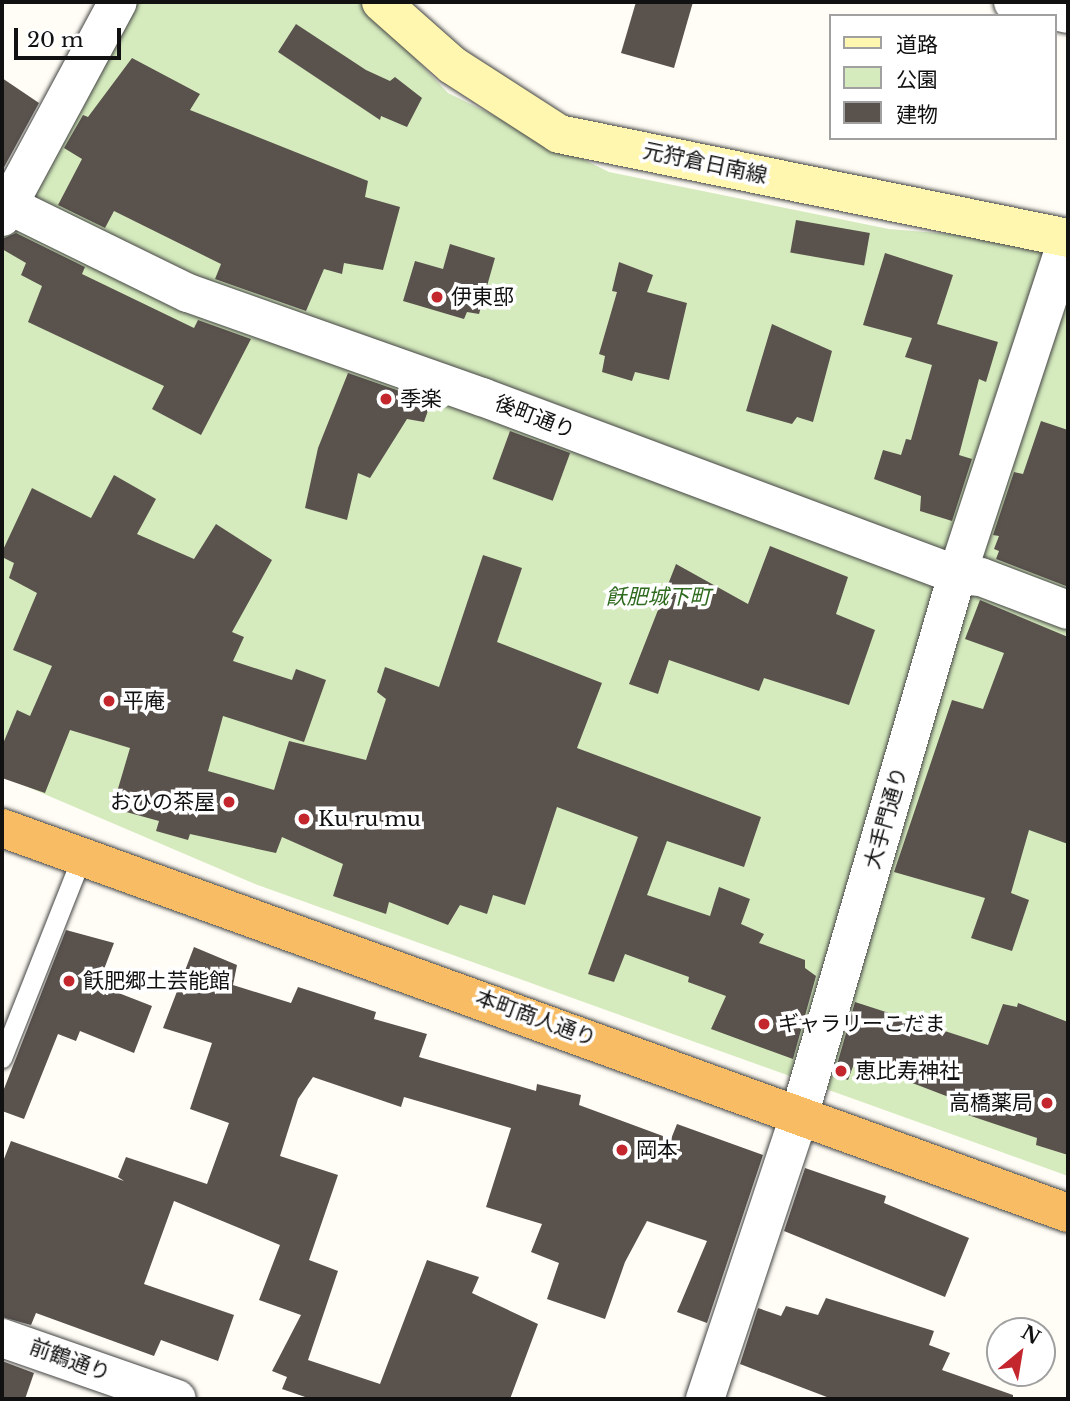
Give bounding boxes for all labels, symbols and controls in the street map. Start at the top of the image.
scale bar [18,14,124,58]
legend [828,14,1056,140]
text: 20 m [27,27,84,53]
text: 道路 [896,32,938,58]
text: 公園 [896,67,938,93]
text: 建物 [896,102,938,128]
street label: 元狩倉日南線 [641,138,769,188]
place label: 伊東邸 [451,284,514,310]
marker: 伊東邸 [429,289,445,305]
place label: 季楽 [400,386,442,412]
street label: 後町通り [491,390,579,444]
marker: 季楽 [378,391,394,407]
park label: 飫肥城下町 [606,584,710,610]
place label: 平庵 [123,688,165,714]
marker: 平庵 [101,693,117,709]
street label: 大手門通り [859,764,913,872]
place label: おひの茶屋 [110,789,215,815]
marker: おひの茶屋 [221,794,237,810]
place label: Ku ru mu [318,806,421,832]
marker: Ku ru mu [296,811,312,827]
place label: 飫肥郷土芸能館 [83,968,230,994]
marker: 飫肥郷土芸能館 [61,973,77,989]
street label: 本町商人通り [472,985,600,1051]
place label: ギャラリーこだま [778,1011,946,1037]
marker: ギャラリーこだま [756,1016,772,1032]
place label: 恵比寿神社 [855,1058,960,1084]
marker: 恵比寿神社 [833,1063,849,1079]
place label: 高橋薬局 [949,1090,1033,1116]
marker: 高橋薬局 [1039,1095,1055,1111]
place label: 岡本 [636,1137,678,1163]
marker: 岡本 [614,1142,630,1158]
north arrow [986,1317,1056,1387]
text: N [1017,1321,1044,1350]
street label: 前鶴通り [26,1334,114,1386]

